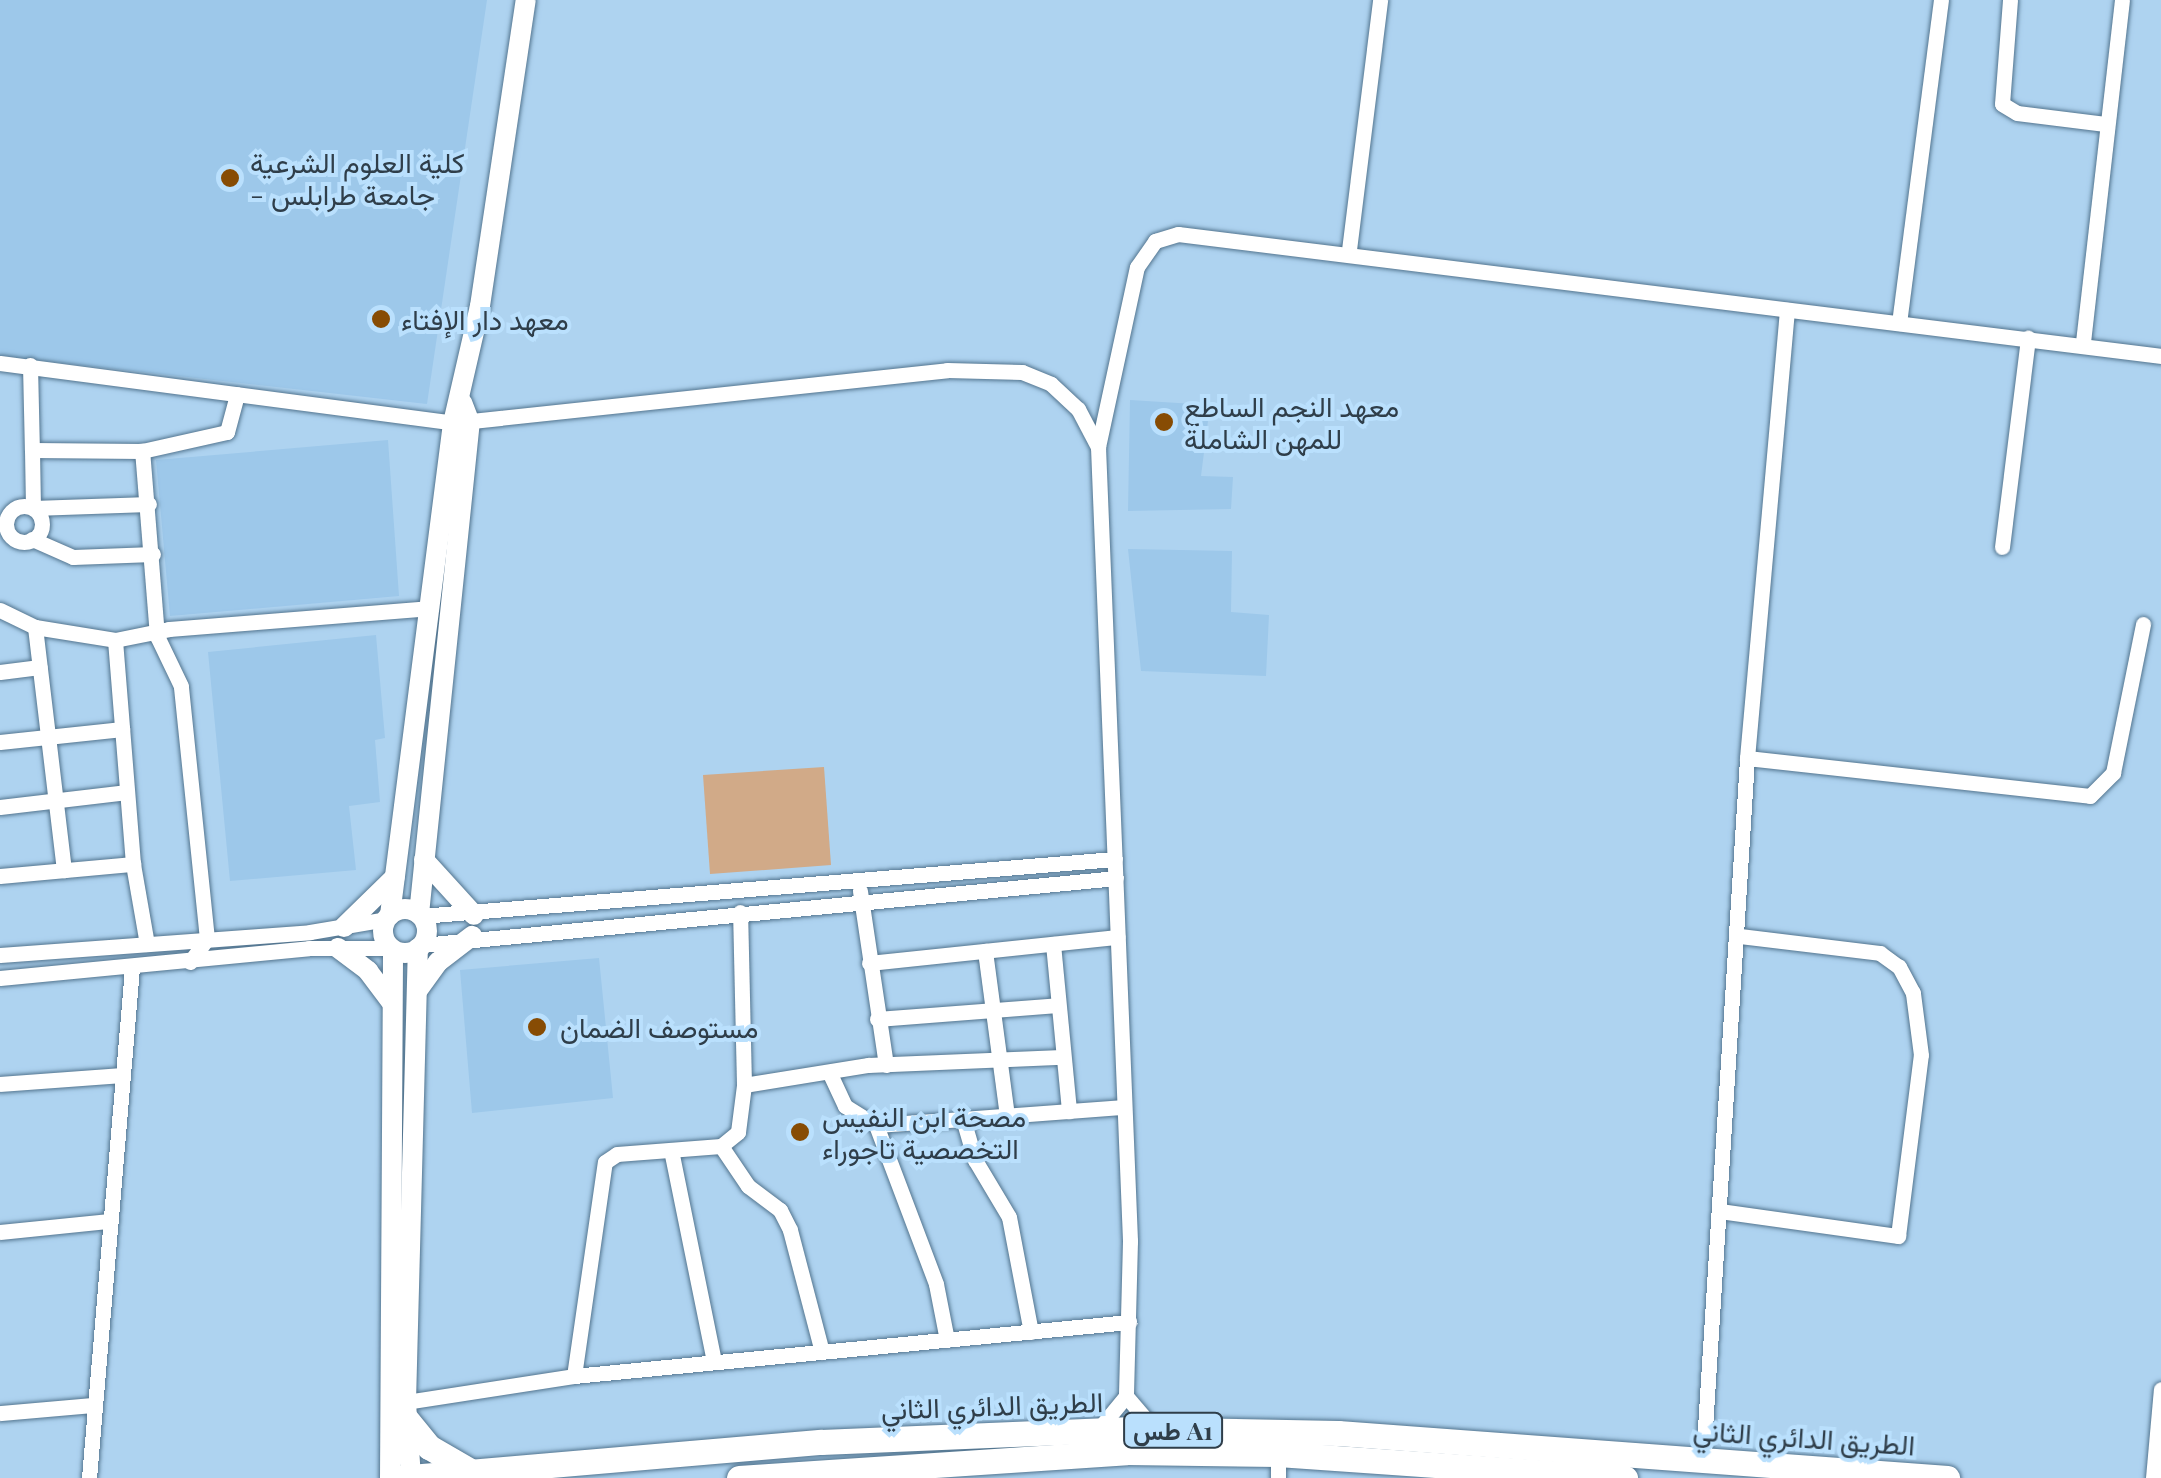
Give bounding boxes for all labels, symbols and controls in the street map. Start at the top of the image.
place label: كلية العلوم الشرعية - جامعة طرابلس [250,145,465,211]
marker: كلية العلوم الشرعية - جامعة طرابلس [219,167,241,189]
place label: معهد دار الإفتاء [401,302,569,336]
marker: معهد دار الإفتاء [370,308,392,330]
place label: معهد النجم الساطع للمهن الشاملة [1184,389,1399,455]
marker: معهد النجم الساطع للمهن الشاملة [1153,411,1175,433]
place label: مستوصف الضمان [560,1010,758,1044]
marker: مستوصف الضمان [524,1014,550,1040]
place label: مصحة ابن النفيس التخصصية تاجوراء [822,1099,1026,1165]
marker: مصحة ابن النفيس التخصصية تاجوراء [787,1119,813,1145]
street label: الطريق الدائري الثاني [880,1384,1104,1426]
road number: طس A1 [1123,1410,1223,1450]
street label: الطريق الدائري الثاني [1692,1412,1916,1462]

